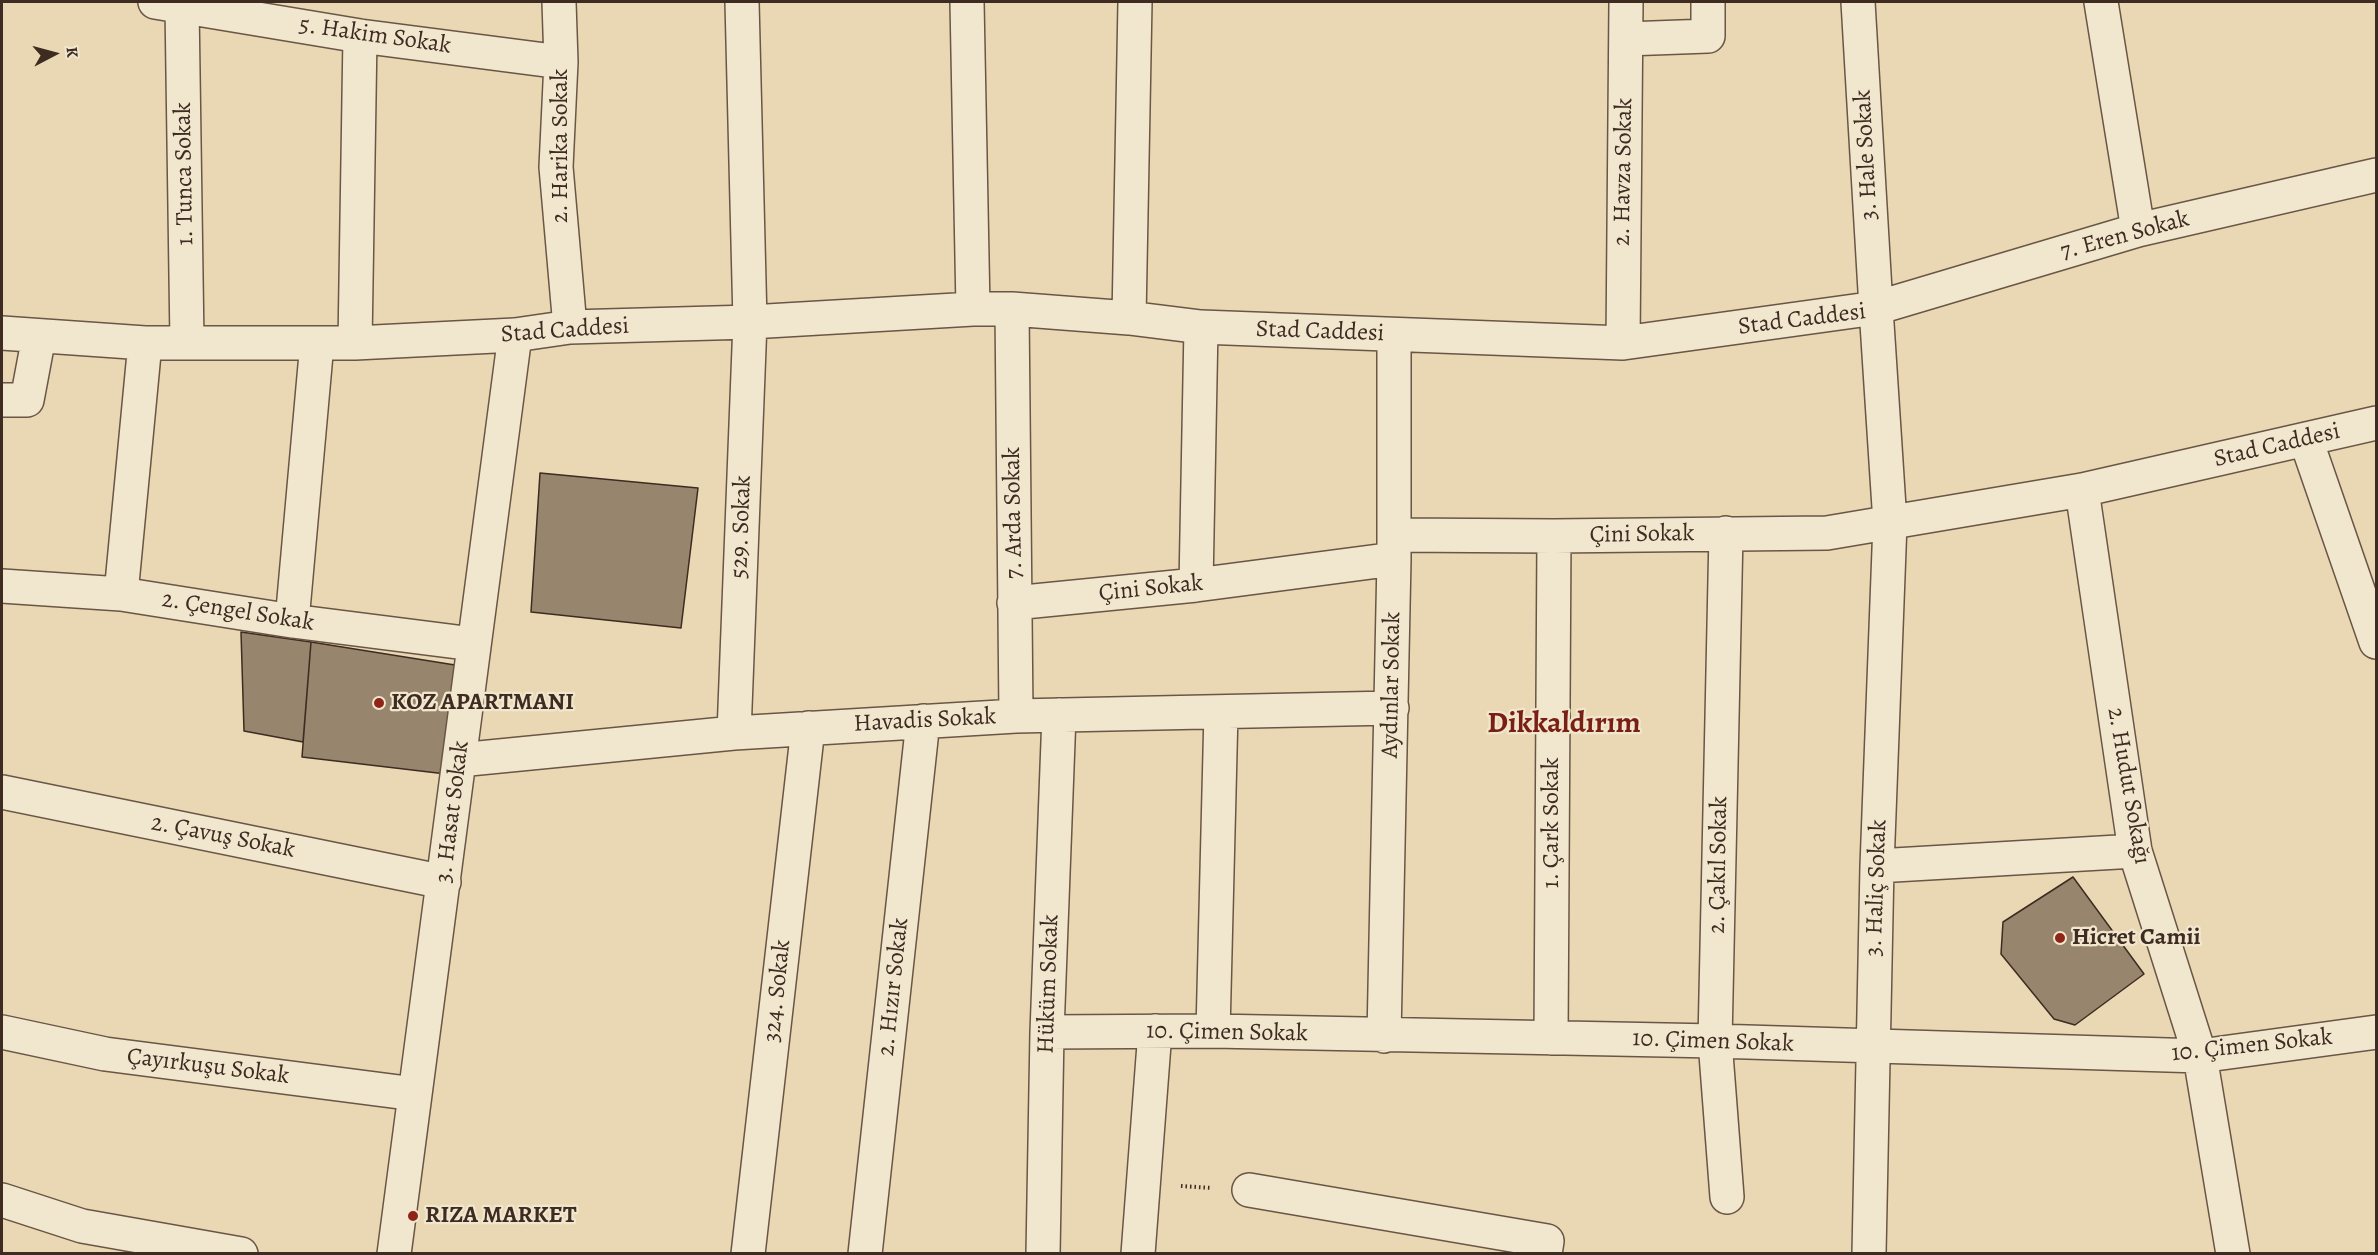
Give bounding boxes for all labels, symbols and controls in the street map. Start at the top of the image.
street label: 5. Hakim Sokak [297,11,453,61]
north arrow [24,24,84,84]
text: K [60,46,83,58]
street label: 2. Harika Sokak [547,69,575,223]
street label: 3. Hale Sokak [1849,89,1885,221]
street label: 2. Havza Sokak [1608,98,1640,246]
street label: 1. Tunca Sokak [169,102,201,246]
street label: 7. Eren Sokak [2058,205,2192,267]
street label: Stad Caddesi [1736,298,1868,342]
street label: Stad Caddesi [500,312,630,350]
street label: Stad Caddesi [1255,315,1385,349]
street label: Stad Caddesi [2211,418,2343,474]
street label: 7. Arda Sokak [998,447,1030,579]
street label: 529. Sokak [726,475,758,579]
street label: Çini Sokak [1589,520,1695,550]
street label: Çini Sokak [1097,569,1205,609]
street label: 2. Çengel Sokak [160,586,316,638]
street label: Aydınlar Sokak [1376,612,1408,758]
place label: KOZ APARTMANI [391,689,574,717]
marker: KOZ APARTMANI [372,696,386,710]
street label: Havadis Sokak [853,703,997,739]
street label: 2. Hudut Sokağı [2100,705,2156,867]
district label: Dikkaldırım [1487,707,1641,743]
street label: 3. Hasat Sokak [430,739,476,885]
street label: 1. Çark Sokak [1538,757,1566,889]
street label: 2. Çakıl Sokak [1703,796,1735,934]
street label: 2. Çavuş Sokak [149,809,297,865]
street label: 3. Haliç Sokak [1860,819,1894,957]
street label: Hüküm Sokak [1032,914,1066,1054]
street label: 2. Hızır Sokak [872,916,916,1058]
place label: Hicret Camii [2072,924,2201,952]
marker: Hicret Camii [2053,931,2067,945]
street label: 324. Sokak [758,938,798,1044]
street label: 10. Çimen Sokak [1146,1017,1308,1049]
street label: 10. Çimen Sokak [2170,1023,2334,1069]
street label: 10. Çimen Sokak [1632,1025,1794,1059]
street label: Çayırkuşu Sokak [125,1043,291,1091]
place label: RIZA MARKET [425,1202,576,1230]
marker: RIZA MARKET [406,1209,420,1223]

